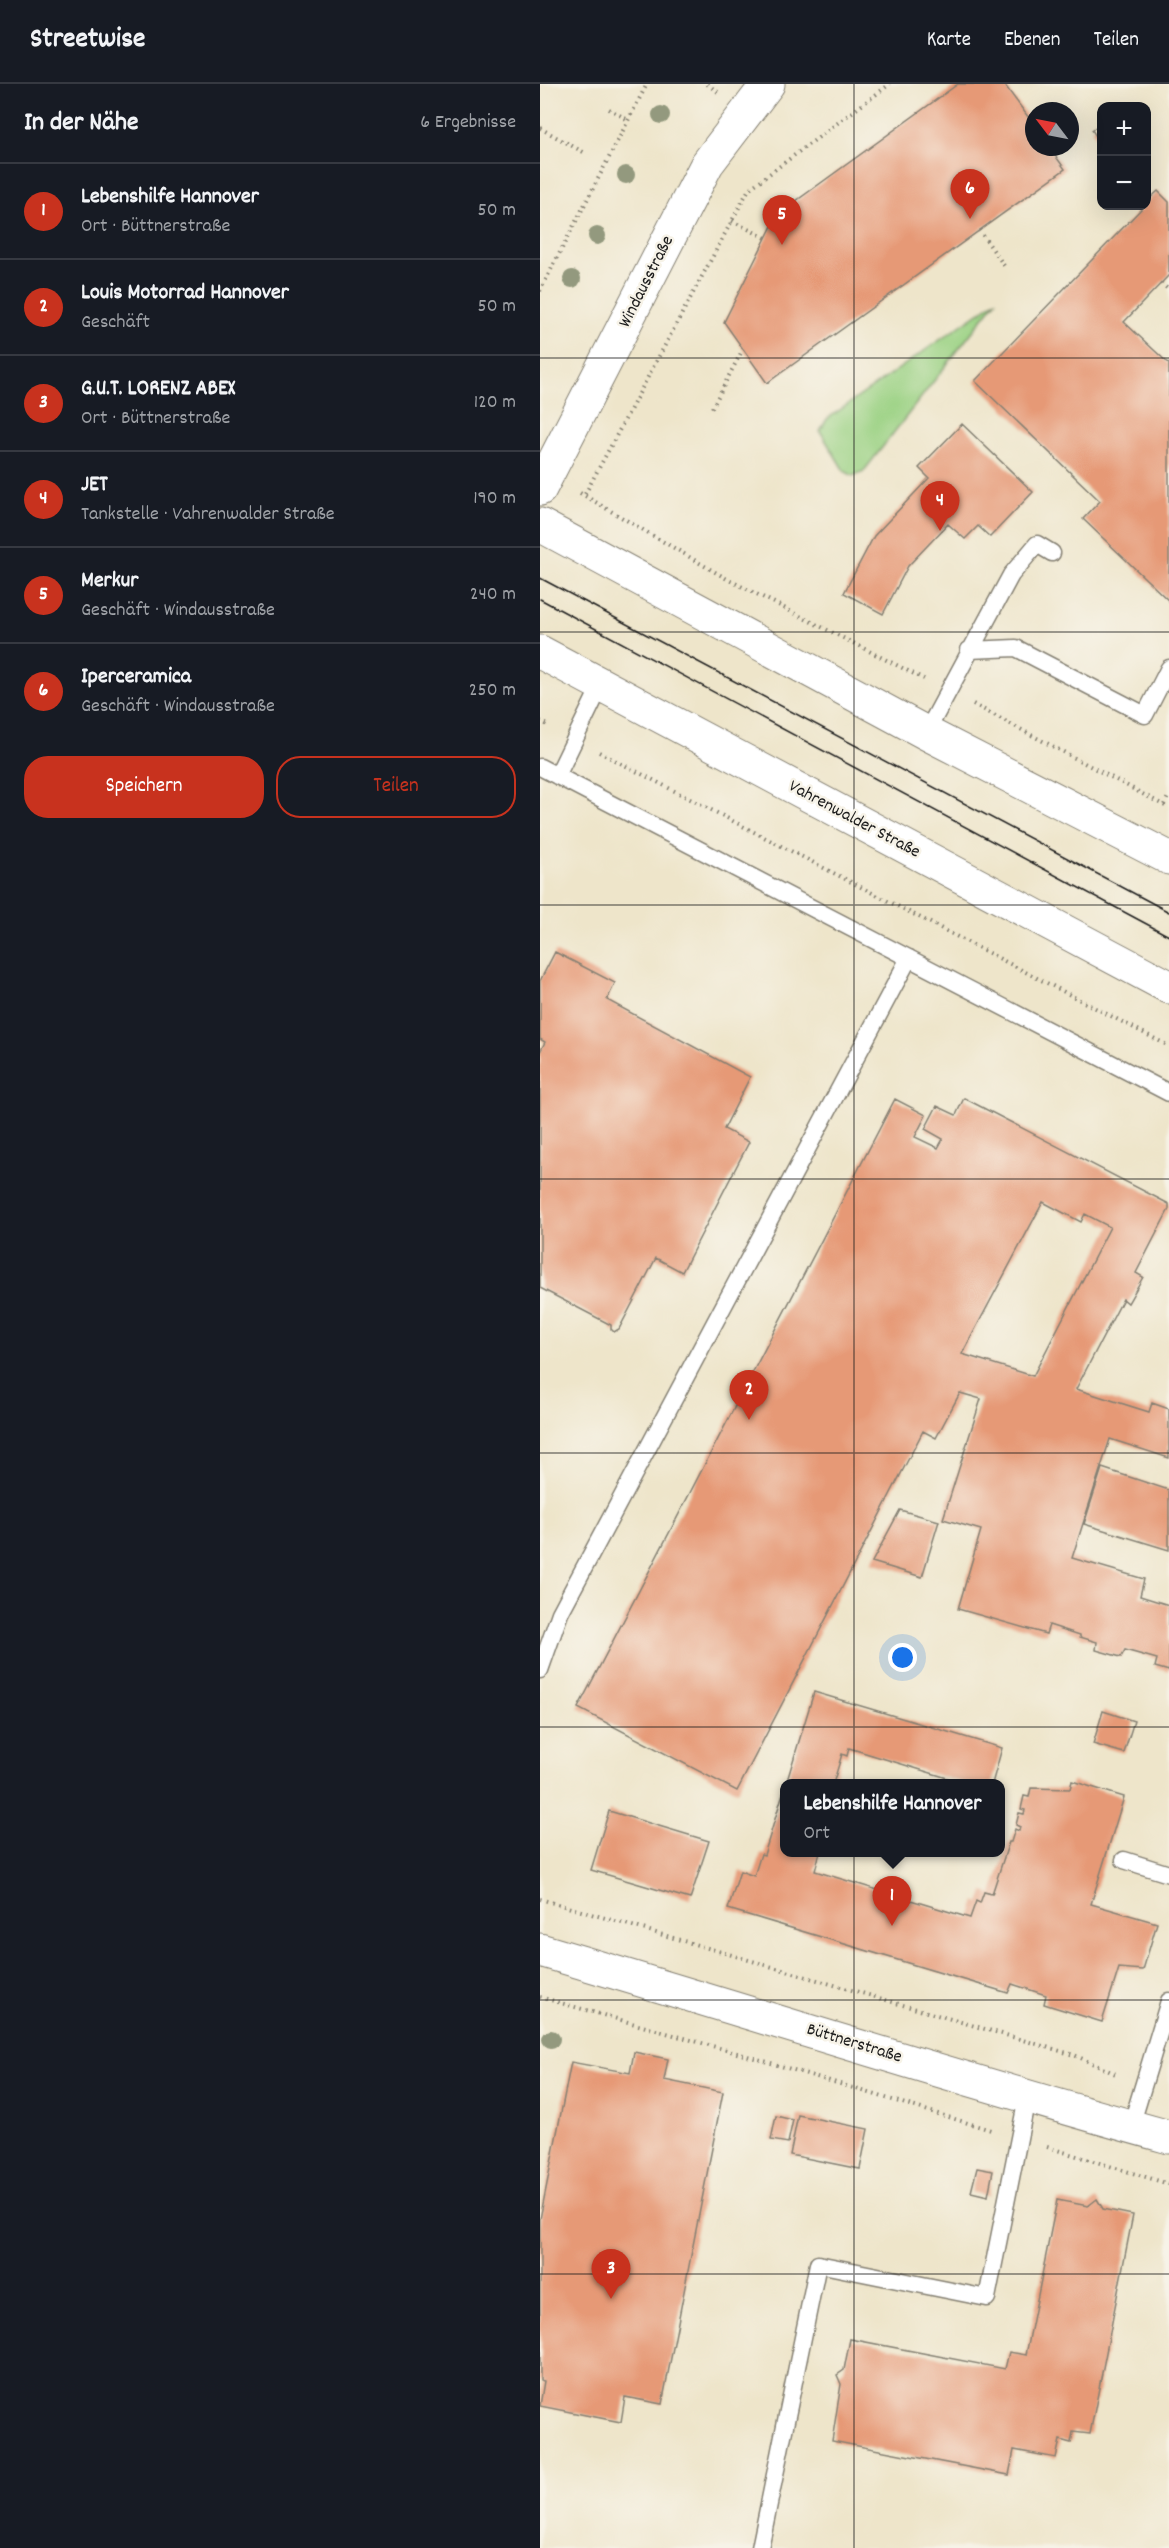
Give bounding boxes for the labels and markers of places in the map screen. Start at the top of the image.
pin: 6 [950,170,990,219]
pin: 5 [762,196,802,245]
pin: 4 [920,482,960,531]
pin: 2 [730,1370,768,1420]
pin: 1 [872,1876,912,1926]
pin: 3 [592,2250,630,2299]

